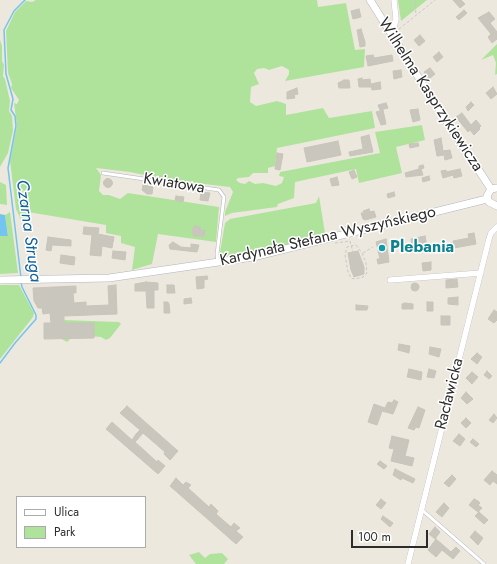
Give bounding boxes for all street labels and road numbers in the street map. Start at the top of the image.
street label: Wilhelma Kasprzykiewicza [373,15,487,175]
street label: Kwiatowa [142,170,206,198]
street label: Kardynała Stefana Wyszyńskiego [218,203,438,271]
street label: Racławicka [432,356,468,432]

